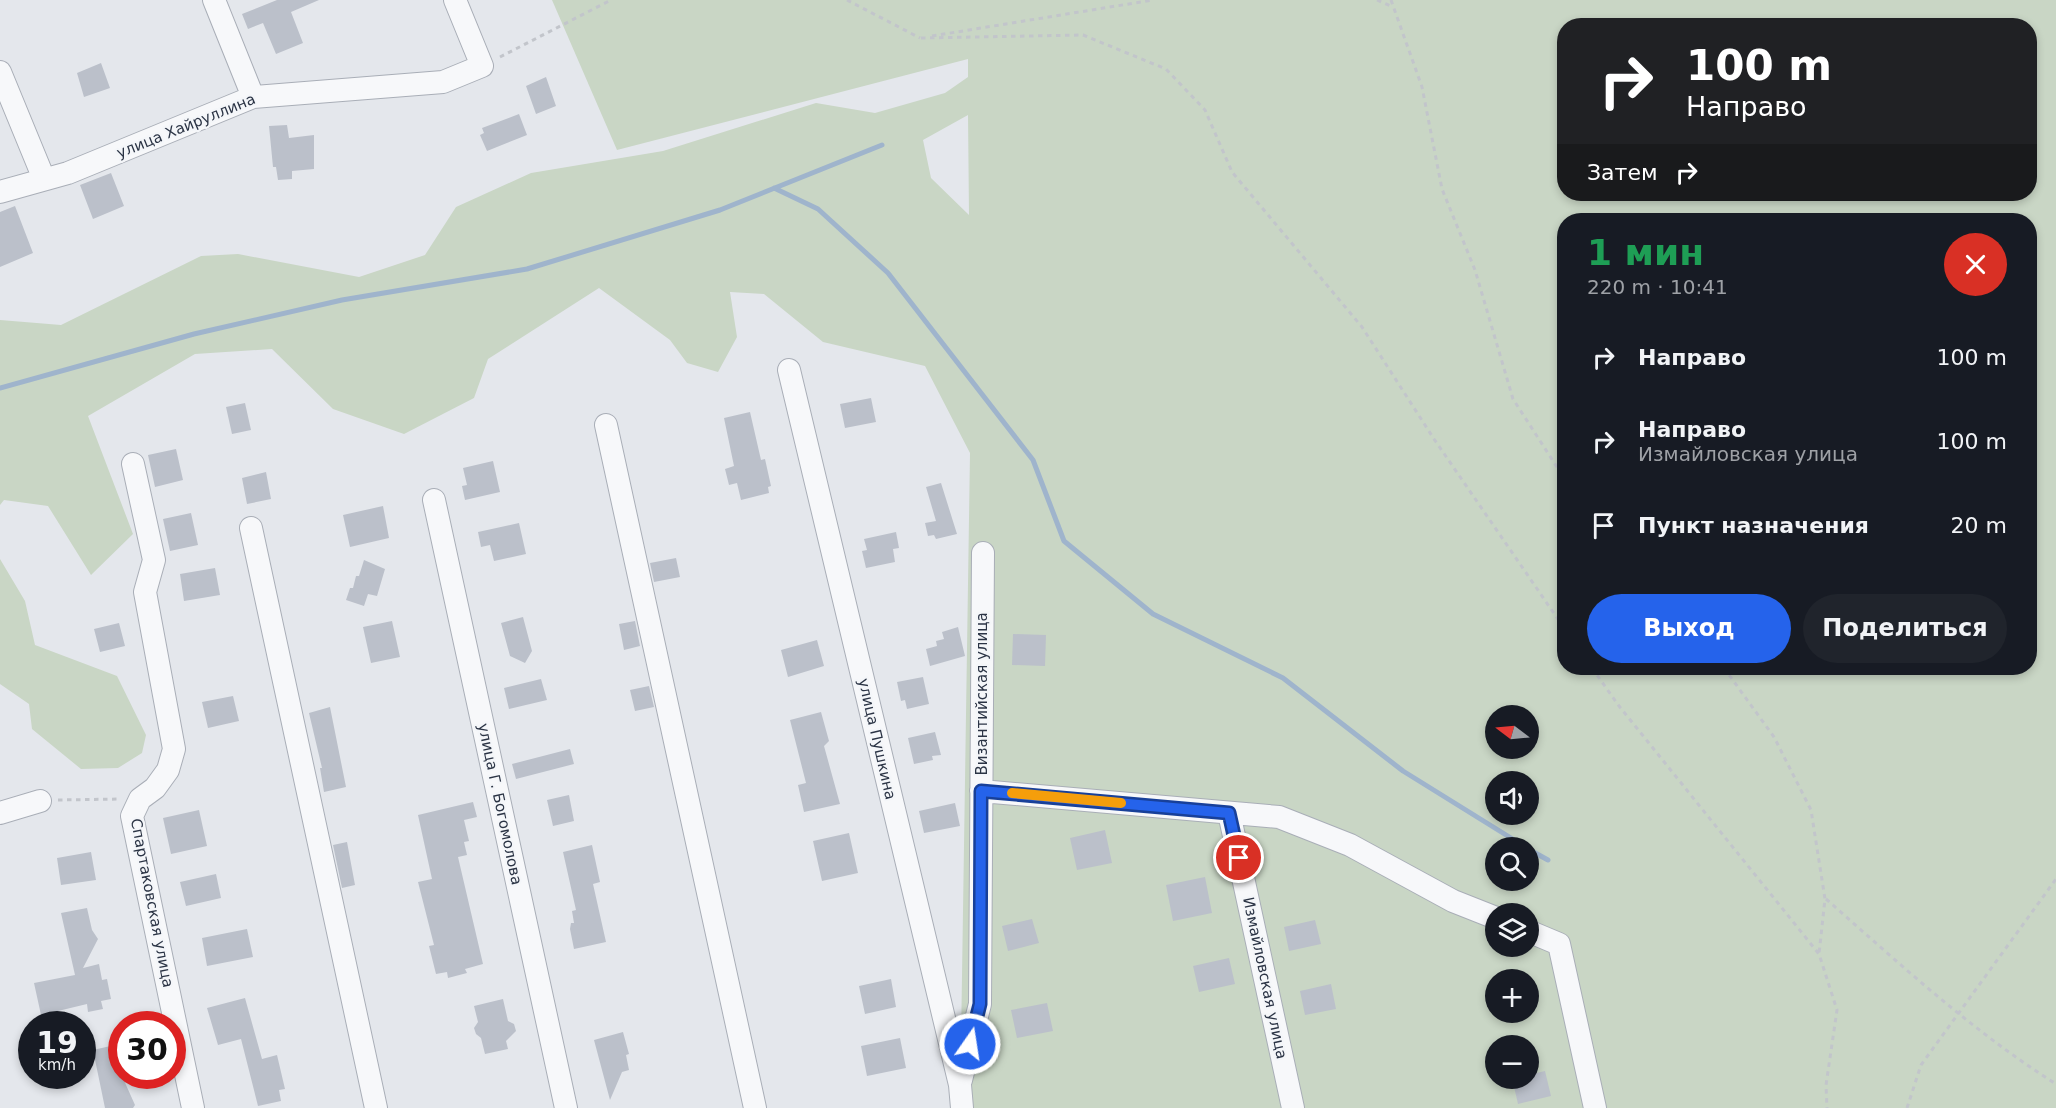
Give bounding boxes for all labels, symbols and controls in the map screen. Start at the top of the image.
text: 100 m [1686,41,1832,90]
icon: right [1587,42,1665,120]
street label: улица Хайруллина [114,90,258,162]
text: Направо [1686,91,1807,122]
icon: right [1670,156,1703,189]
text: Затем [1587,160,1658,185]
text: 1 мин [1587,232,1704,273]
button: close [1944,233,2007,296]
text: 220 m · 10:41 [1587,275,1728,299]
icon: right [1587,341,1620,374]
text: Направо [1638,345,1746,370]
text: 100 m [1937,345,2007,370]
text: Направо [1638,417,1746,442]
icon: right [1587,425,1620,458]
text: 100 m [1937,429,2007,454]
text: Измайловская улица [1638,442,1858,466]
icon: arrive [1587,509,1620,542]
text: Пункт назначения [1638,513,1869,538]
text: 20 m [1951,513,2007,538]
button: Выход [1587,594,1791,663]
button: Поделиться [1803,594,2007,663]
street label: Византийская улица [973,612,991,776]
street label: улица Пушкина [854,677,900,801]
north arrow [1485,705,1539,759]
map controls [1485,705,1539,1089]
street label: улица Г. Богомолова [474,721,526,887]
button: sound [1485,771,1539,825]
street label: Спартаковская улица [127,817,177,989]
pin [1213,832,1264,883]
button: search [1485,837,1539,891]
icon: arrive [1222,841,1255,874]
street label: Измайловская улица [1239,895,1291,1061]
button: layers [1485,903,1539,957]
button: + [1485,969,1539,1023]
speed limit sign: 30 [108,1011,186,1089]
position arrow [938,1012,1002,1076]
text: 19 [36,1025,78,1060]
button: − [1485,1035,1539,1089]
text: km/h [38,1056,76,1074]

